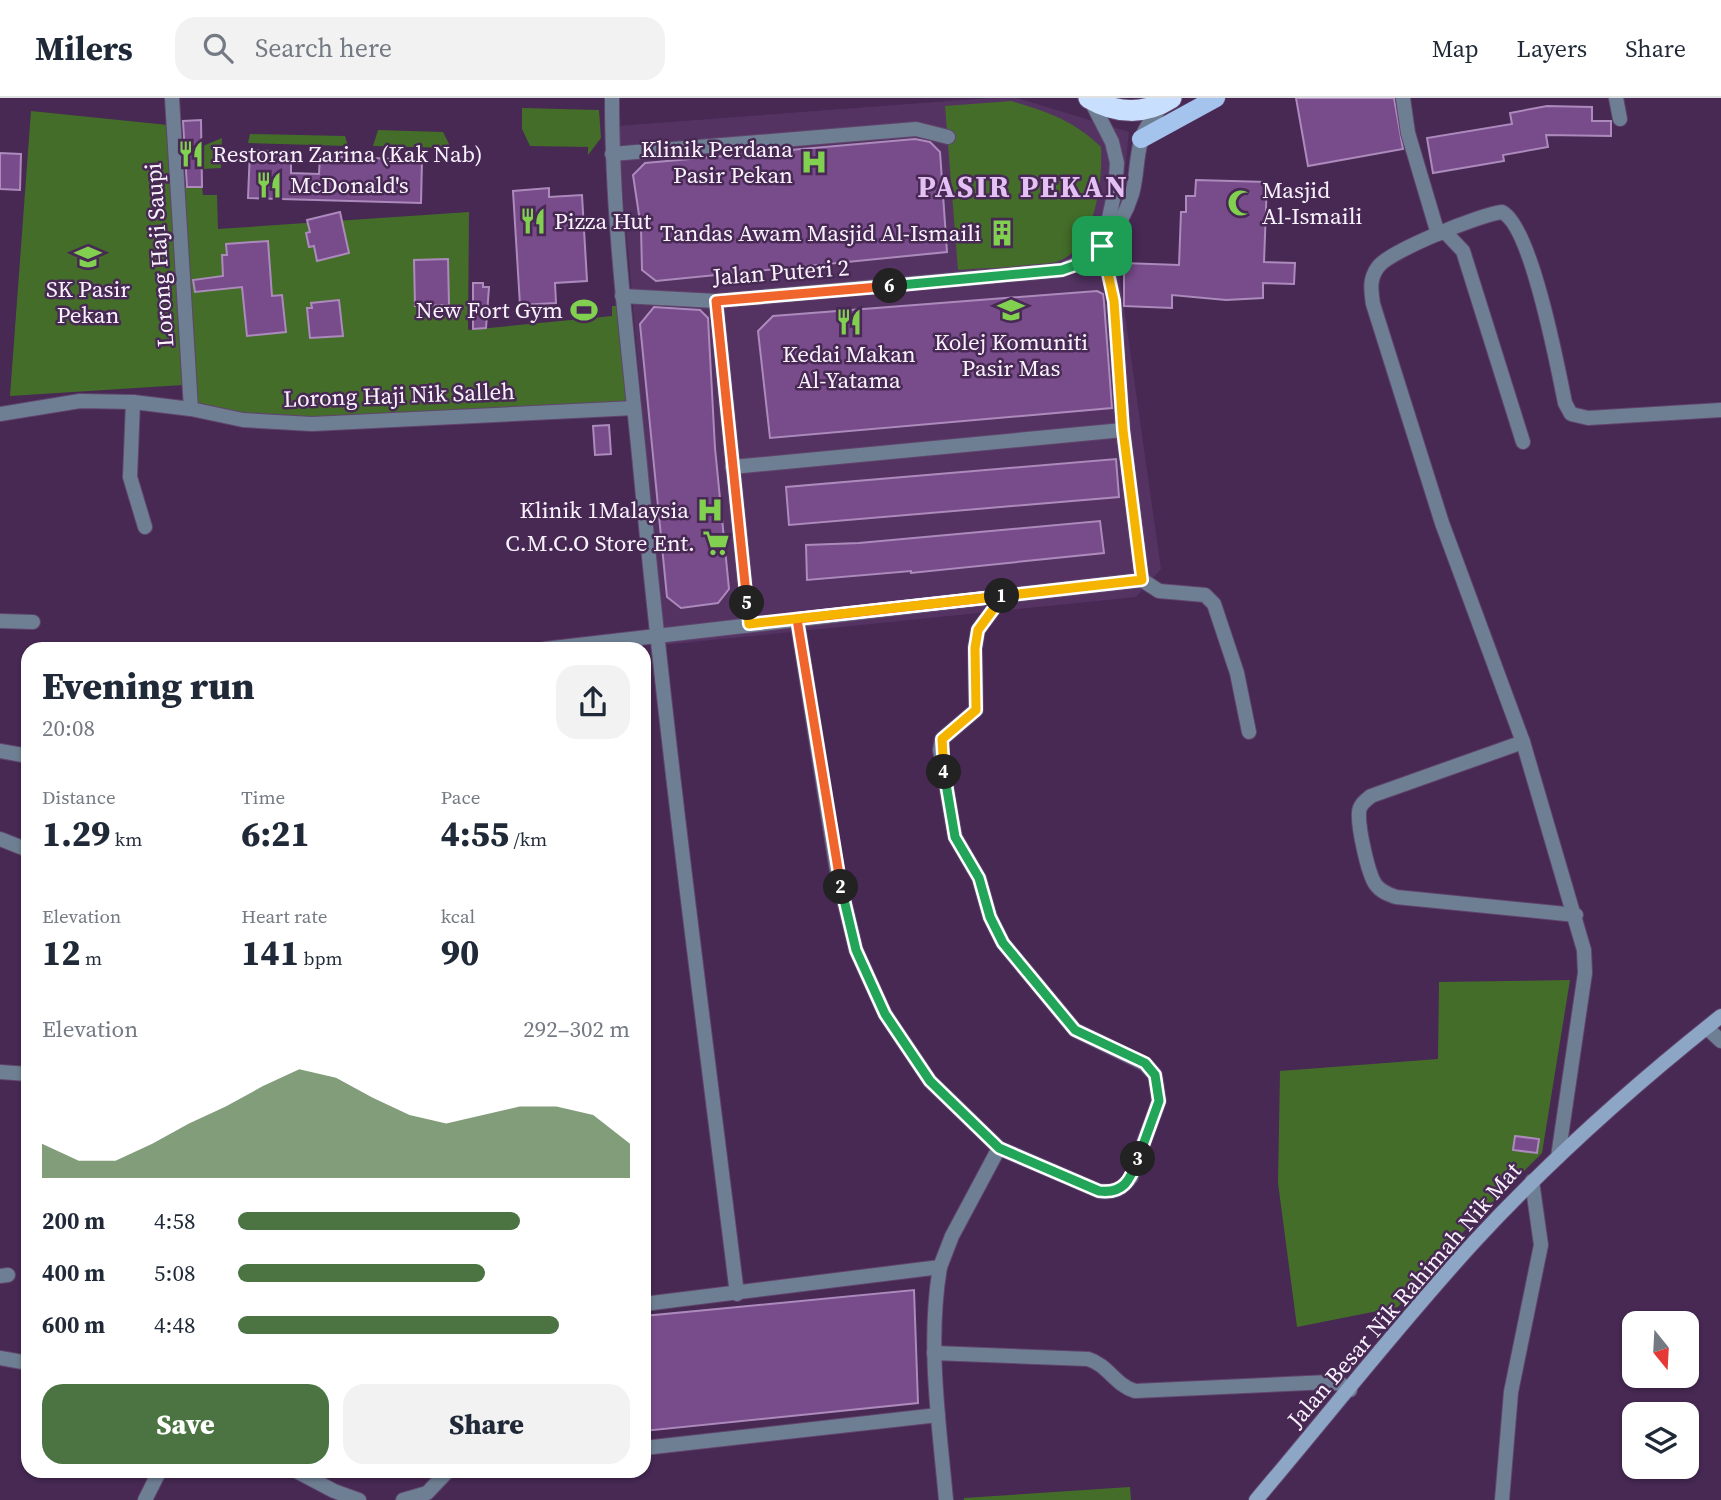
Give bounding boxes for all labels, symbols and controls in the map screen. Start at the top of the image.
search box [175,17,665,80]
text: Milers [35,26,133,71]
icon: search [199,29,237,67]
text: Search here [255,30,392,66]
text: Map [1432,32,1479,65]
text: Layers [1517,32,1587,65]
text: Share [1625,32,1686,65]
place label: Klinik Perdana Pasir Pekan [641,133,793,191]
place label: Restoran Zarina (Kak Nab) [212,138,482,170]
restaurant icon: Restoran Zarina (Kak Nab) [176,139,206,169]
hospital icon: Klinik Perdana Pasir Pekan [799,147,829,177]
street label: Lorong Haji Saupi [137,162,181,348]
district label: PASIR PEKAN [917,166,1129,207]
place label: McDonald's [290,169,409,201]
restaurant icon: McDonald's [254,170,284,200]
place label: Masjid Al-Ismaili [1262,174,1362,232]
mosque icon: Masjid Al-Ismaili [1226,188,1256,218]
place label: Pizza Hut [554,205,652,237]
restaurant icon: Pizza Hut [518,206,548,236]
pin [1072,216,1132,276]
place label: Tandas Awam Masjid Al-Ismaili [660,217,981,249]
building icon: Tandas Awam Masjid Al-Ismaili [987,218,1017,248]
icon: arrive [1083,227,1121,265]
school or university icon: SK Pasir Pekan [73,242,103,272]
street label: Jalan Puteri 2 [711,251,850,293]
pin: 6 [872,268,908,304]
text: 6 [884,272,895,298]
place label: SK Pasir Pekan [46,273,130,331]
place label: New Fort Gym [416,294,563,326]
sports icon: New Fort Gym [569,295,599,325]
school or university icon: Kolej Komuniti Pasir Mas [996,295,1026,325]
restaurant icon: Kedai Makan Al-Yatama [834,307,864,337]
place label: Kolej Komuniti Pasir Mas [934,326,1088,384]
place label: Kedai Makan Al-Yatama [782,338,916,396]
street label: Lorong Haji Nik Salleh [283,375,516,415]
place label: Klinik 1Malaysia [520,494,689,526]
hospital icon: Klinik 1Malaysia [695,495,725,525]
place label: C.M.C.O Store Ent. [505,527,695,559]
supermarket icon: C.M.C.O Store Ent. [701,528,731,558]
pin: 1 [984,578,1020,614]
text: 1 [996,582,1007,608]
pin: 5 [730,586,764,620]
text: 5 [741,589,752,615]
text: Evening run [42,660,255,712]
button: share [556,665,630,739]
text: 20:08 [42,712,95,744]
pin: 4 [926,754,962,790]
text: 4 [938,758,949,784]
text: Distance [42,784,116,810]
text: Time [241,784,285,810]
text: Pace [441,784,480,810]
text: 1.29 [42,810,110,858]
text: 6:21 [241,810,310,858]
text: 4:55 [441,810,509,858]
text: km [110,826,142,852]
text: /km [509,826,547,852]
pin: 2 [824,870,858,904]
text: 2 [835,873,846,899]
text: Elevation [42,903,121,929]
text: Heart rate [241,903,327,929]
text: kcal [441,903,475,929]
text: 12 [42,929,81,977]
text: 141 [241,929,299,977]
text: 90 [441,929,479,977]
text: m [81,945,102,971]
text: bpm [299,945,343,971]
text: Elevation [42,1013,138,1045]
text: 292–302 m [523,1013,630,1045]
pin: 3 [1120,1142,1156,1176]
text: 3 [1132,1145,1143,1171]
street label: Jalan Besar Nik Rahimah Nik Mat [1279,1155,1529,1435]
text: 200 m [42,1205,105,1237]
text: 4:58 [154,1205,195,1237]
text: 400 m [42,1257,105,1289]
text: 5:08 [154,1257,195,1289]
text: 600 m [42,1309,105,1341]
text: 4:48 [154,1309,195,1341]
north arrow [1622,1311,1699,1388]
map controls [1622,1311,1699,1479]
button: Save [42,1384,329,1464]
button: Share [343,1384,630,1464]
button: layers [1622,1402,1699,1479]

